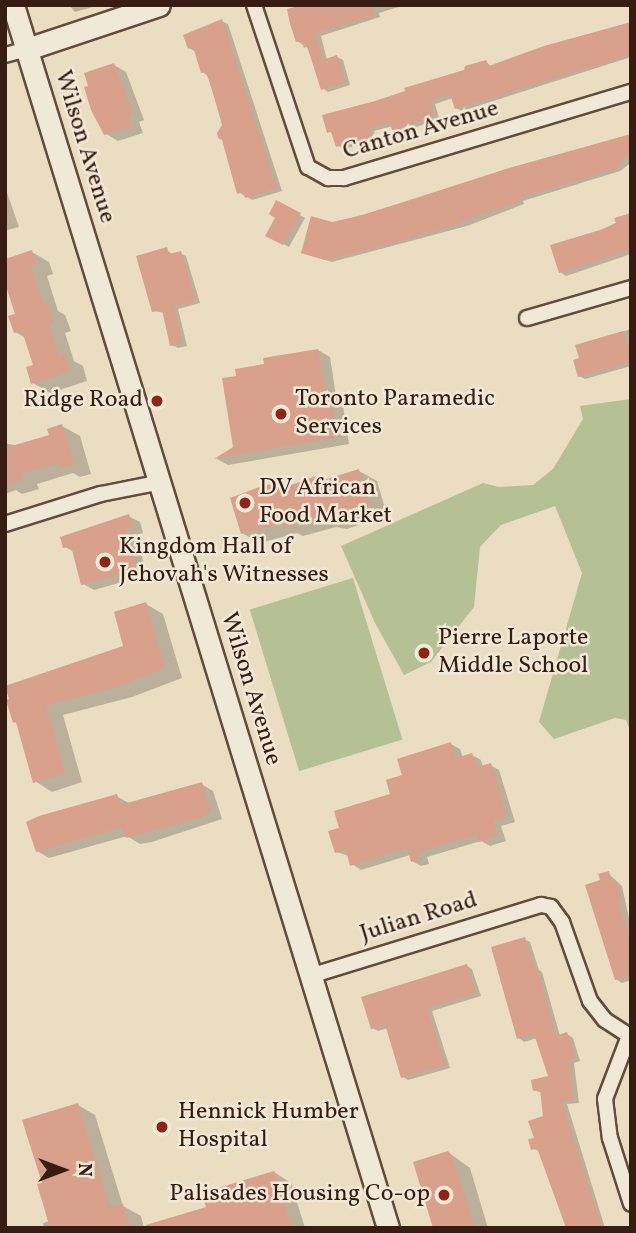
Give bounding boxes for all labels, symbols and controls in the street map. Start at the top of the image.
street label: Wilson Avenue [47,67,121,227]
street label: Canton Avenue [340,95,502,167]
place label: Toronto Paramedic Services [295,386,495,442]
place label: Ridge Road [23,387,143,415]
marker: Ridge Road [149,393,165,409]
marker: Toronto Paramedic Services [273,406,289,422]
place label: DV African Food Market [259,475,392,531]
marker: DV African Food Market [237,495,253,511]
place label: Kingdom Hall of Jehovah's Witnesses [119,534,330,590]
marker: Kingdom Hall of Jehovah's Witnesses [97,554,113,570]
street label: Wilson Avenue [213,609,287,769]
place label: Pierre Laporte Middle School [438,625,588,681]
marker: Pierre Laporte Middle School [416,645,432,661]
street label: Julian Road [357,887,481,949]
place label: Hennick Humber Hospital [178,1099,359,1155]
marker: Hennick Humber Hospital [152,1117,172,1137]
north arrow [28,1135,98,1205]
text: N [71,1163,97,1177]
place label: Palisades Housing Co-op [169,1181,430,1209]
marker: Palisades Housing Co-op [436,1187,452,1203]

